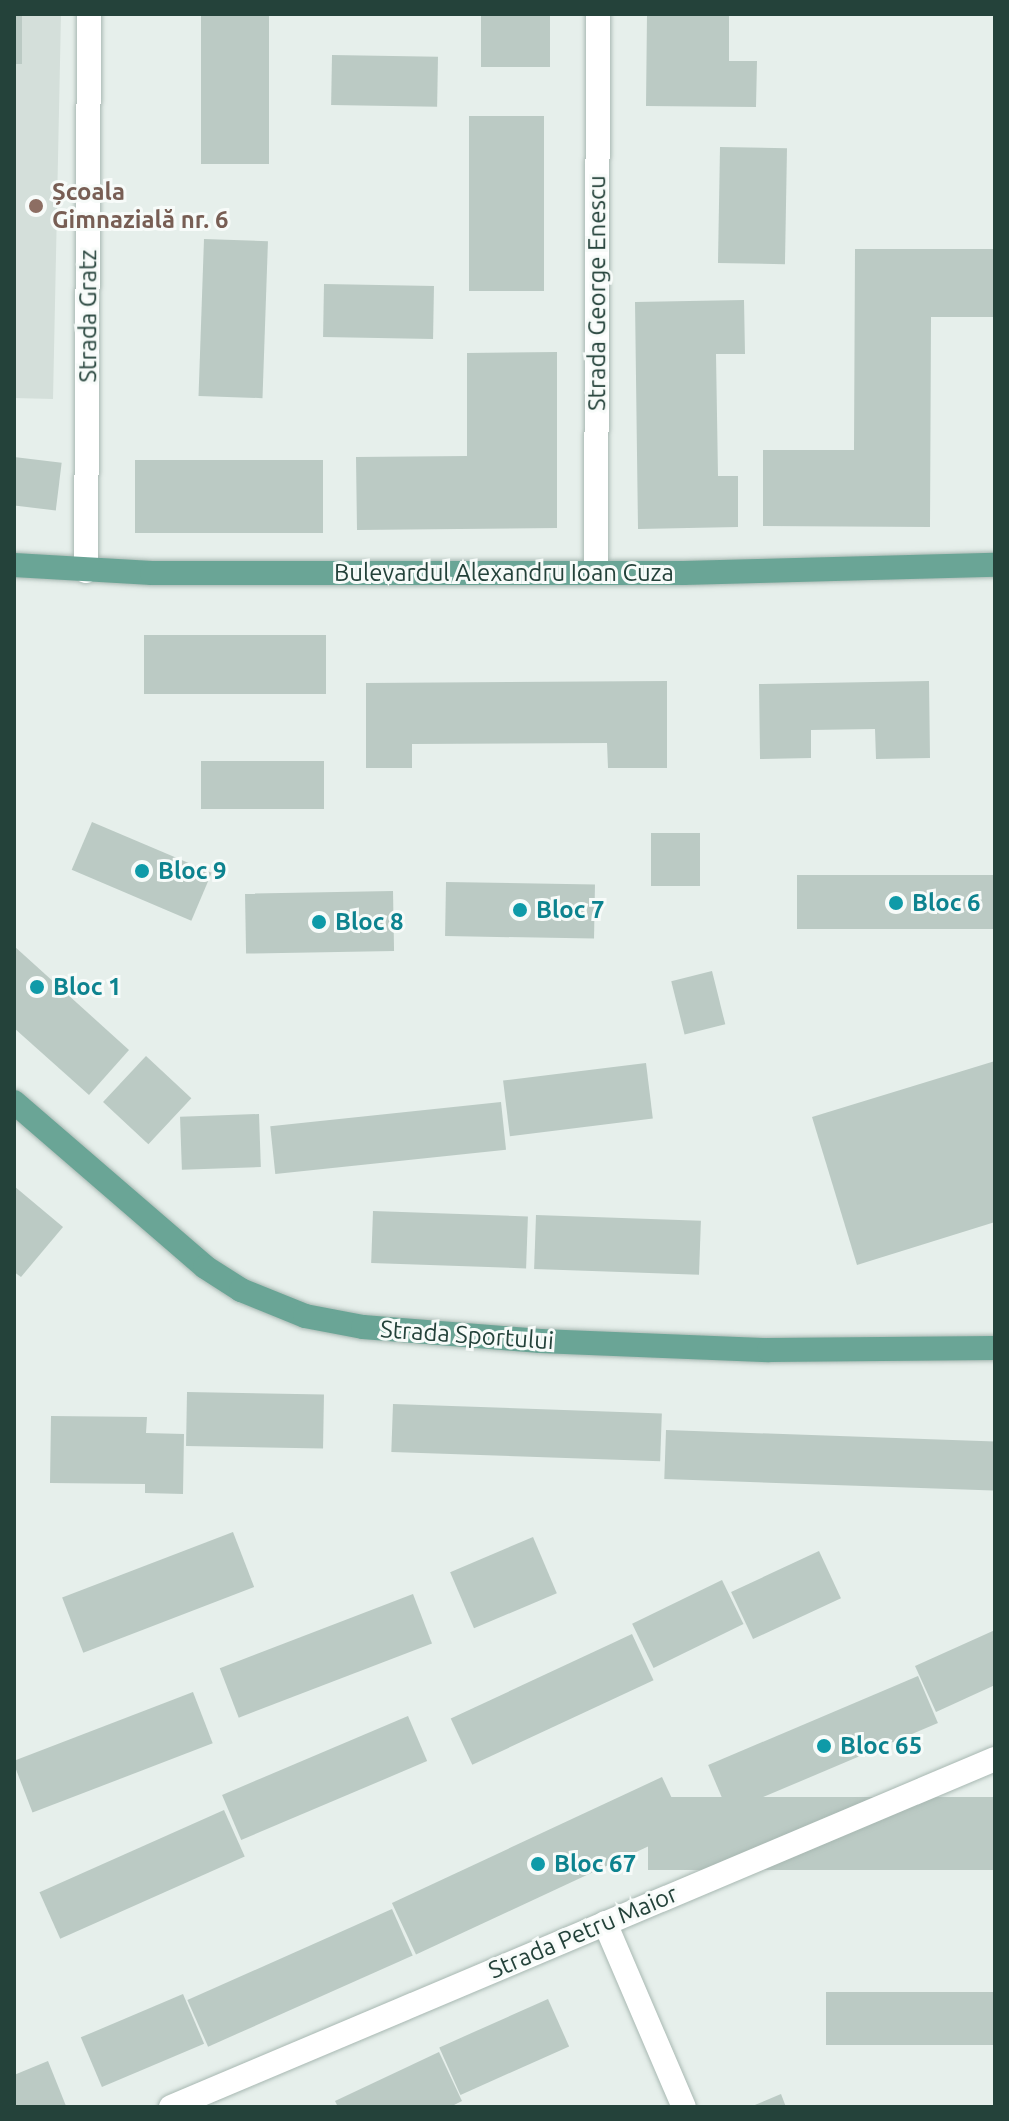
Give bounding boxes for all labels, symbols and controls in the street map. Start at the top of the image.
street label: Strada George Enescu [583,175,611,411]
place label: Școala Gimnazială nr. 6 [52,178,228,234]
marker: Școala Gimnazială nr. 6 [27,197,45,215]
street label: Strada Gratz [74,249,102,383]
street label: Bulevardul Alexandru Ioan Cuza [334,559,674,587]
place label: Bloc 9 [158,857,227,885]
marker: Bloc 9 [133,862,151,880]
place label: Bloc 6 [912,889,981,917]
marker: Bloc 6 [887,894,905,912]
place label: Bloc 7 [536,896,605,924]
marker: Bloc 7 [511,901,529,919]
place label: Bloc 8 [335,908,404,936]
marker: Bloc 8 [310,913,328,931]
place label: Bloc 1 [53,973,122,1001]
marker: Bloc 1 [28,978,46,996]
street label: Strada Sportului [379,1315,555,1355]
place label: Bloc 65 [840,1732,922,1760]
marker: Bloc 65 [815,1737,833,1755]
place label: Bloc 67 [554,1850,636,1878]
marker: Bloc 67 [529,1855,547,1873]
street label: Strada Petru Maior [484,1879,682,1985]

